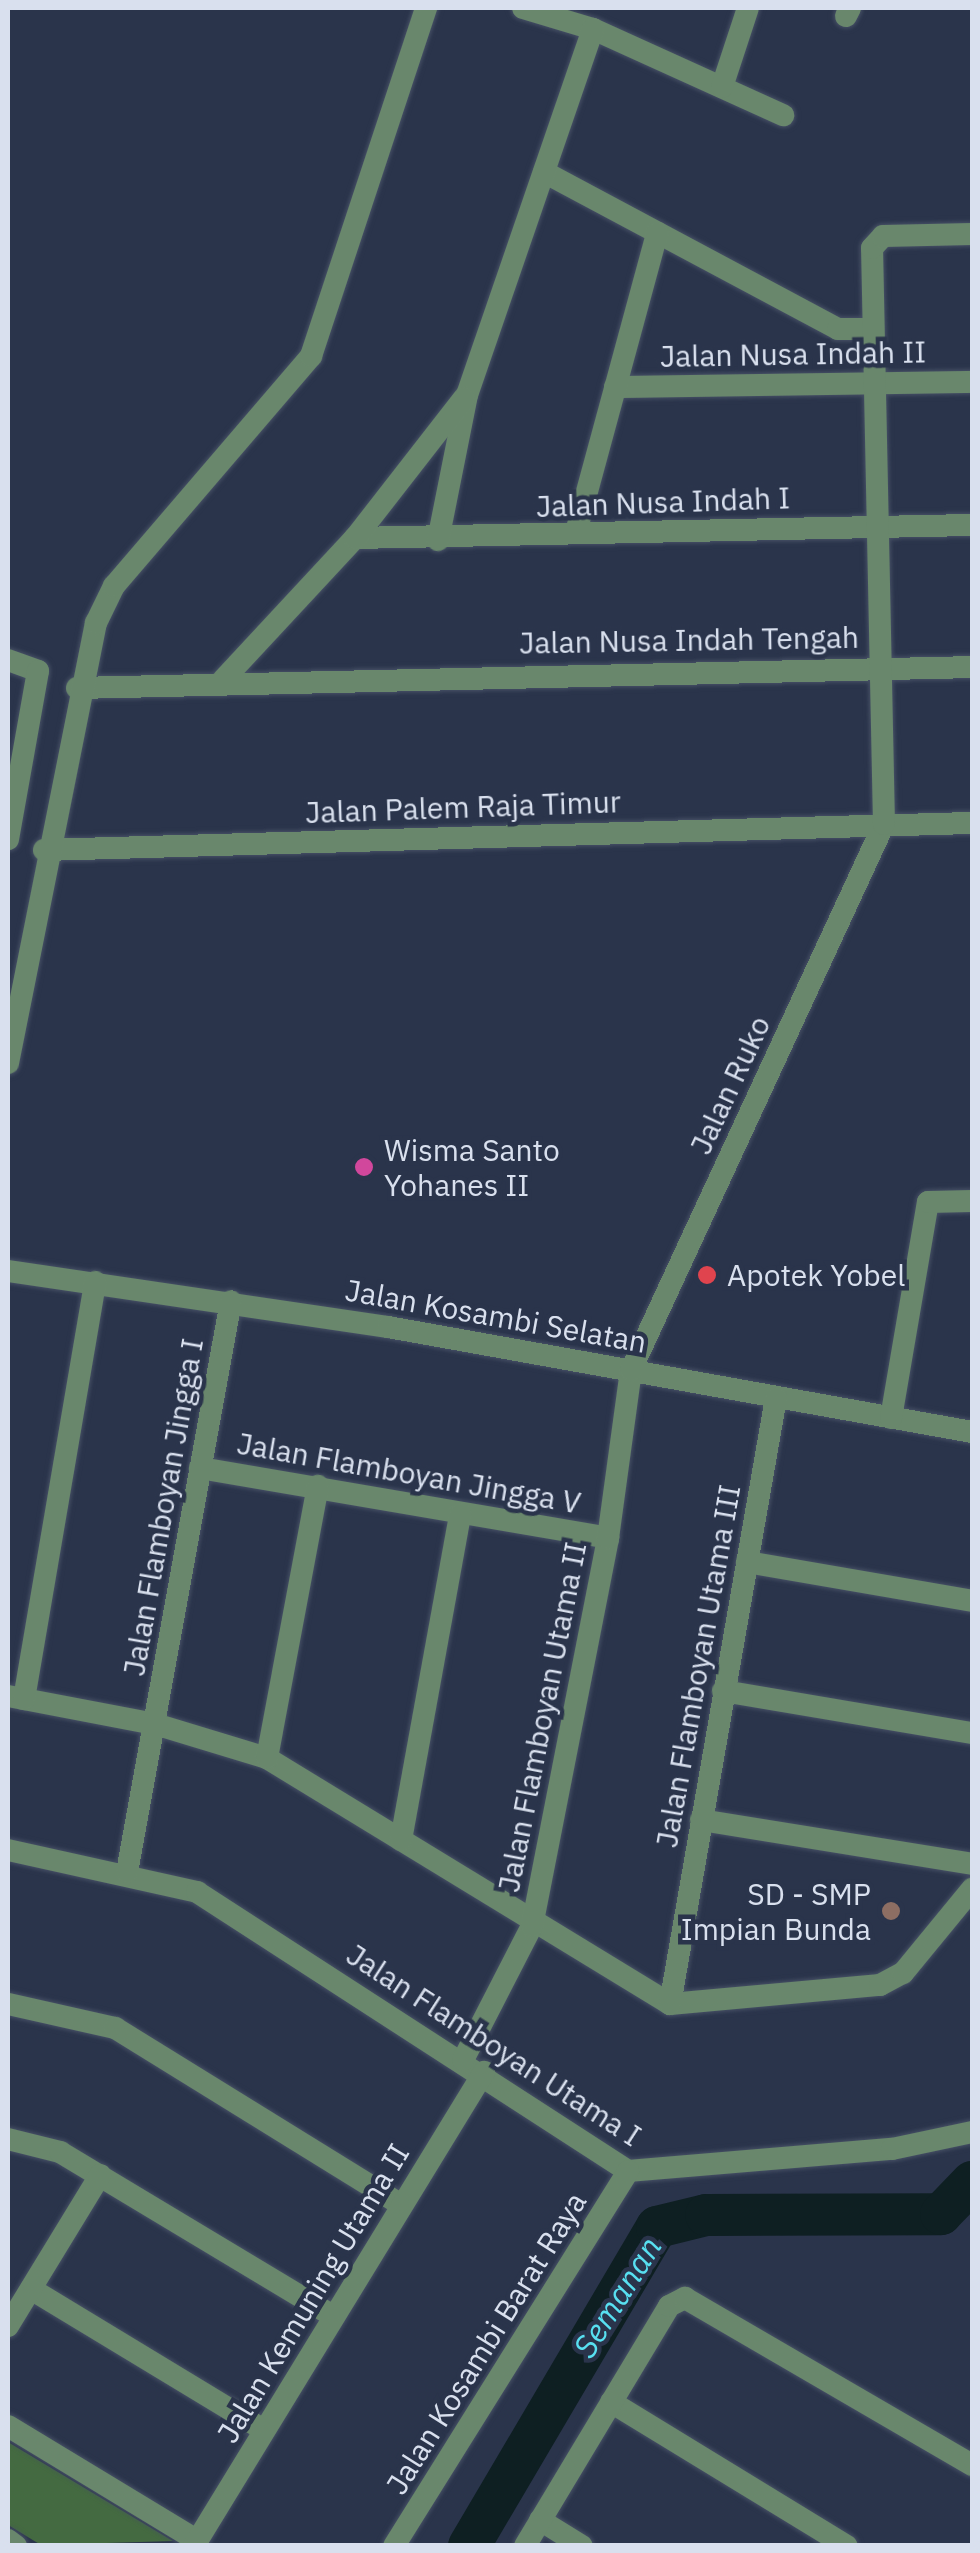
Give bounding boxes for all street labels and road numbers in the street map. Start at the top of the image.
street label: Jalan Nusa Indah II [660,334,926,374]
street label: Jalan Nusa Indah I [535,480,791,524]
street label: Jalan Nusa Indah Tengah [519,619,859,661]
street label: Jalan Palem Raja Timur [305,783,621,831]
street label: Jalan Ruko [682,1010,778,1160]
street label: Jalan Kosambi Selatan [343,1272,649,1360]
street label: Jalan Flamboyan Jingga I [116,1335,210,1679]
street label: Jalan Flamboyan Jingga V [234,1425,584,1521]
street label: Jalan Flamboyan Utama III [648,1482,748,1850]
street label: Jalan Flamboyan Utama II [490,1539,594,1895]
street label: Jalan Flamboyan Utama I [340,1936,648,2154]
street label: Jalan Kemuning Utama II [209,2137,417,2449]
street label: Jalan Kosambi Barat Raya [378,2185,594,2501]

